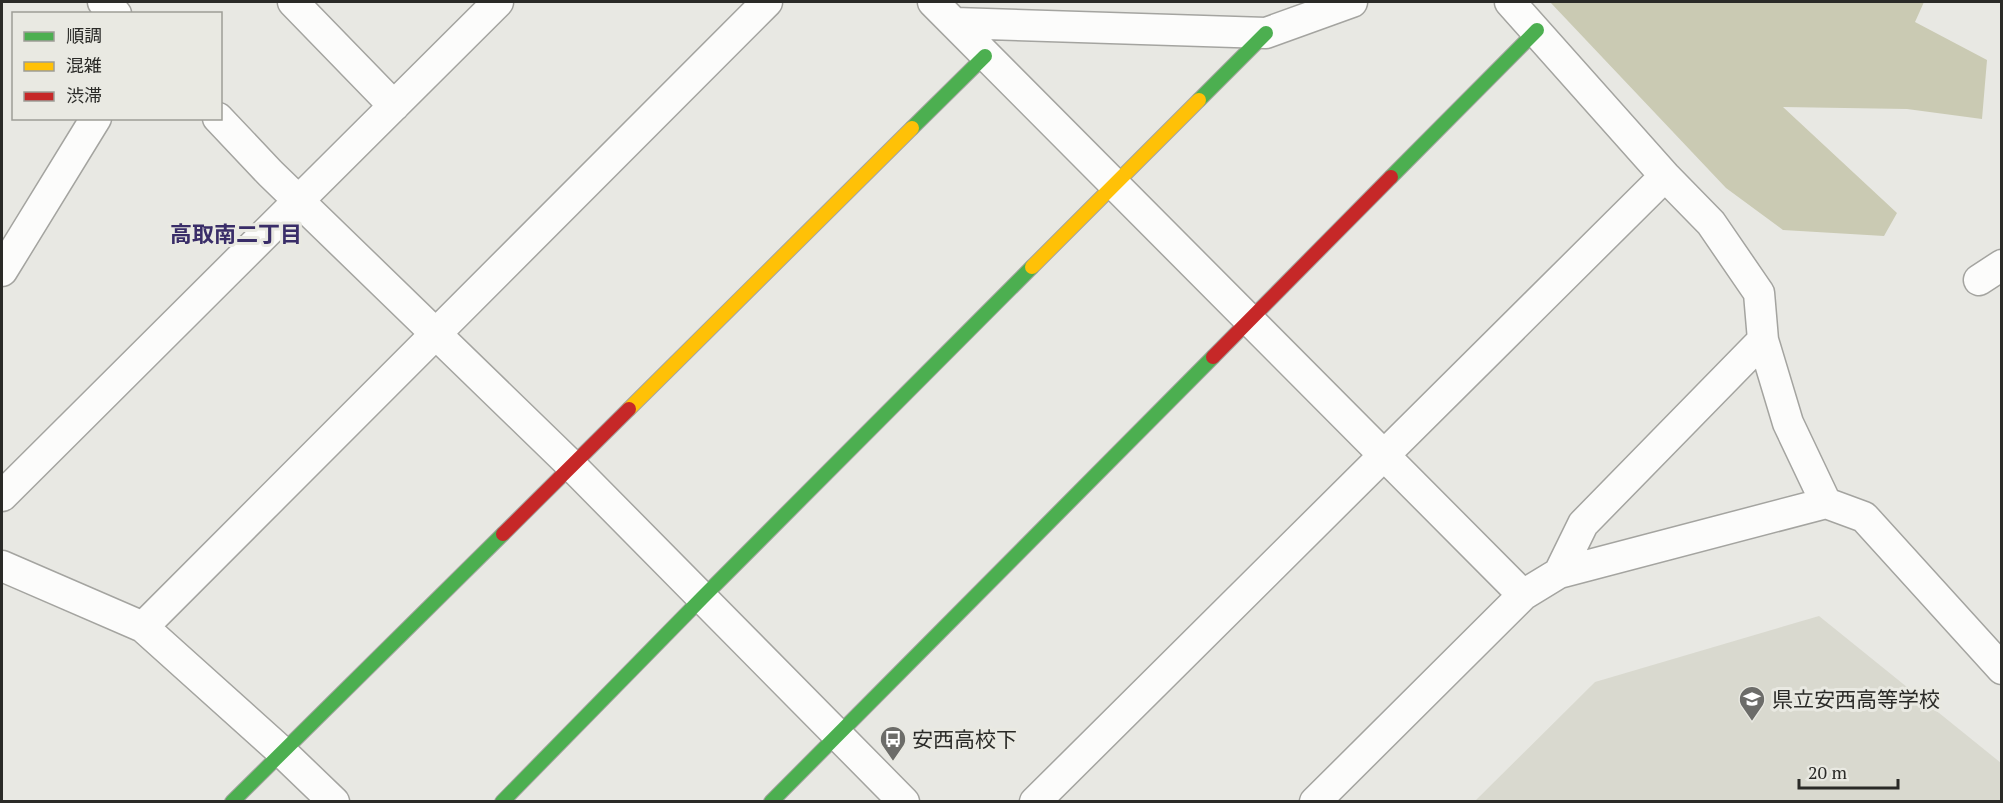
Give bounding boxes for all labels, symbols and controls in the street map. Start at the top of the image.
legend [12,12,222,120]
text: 順調 [66,23,102,47]
text: 混雑 [66,53,102,77]
text: 渋滞 [66,83,102,107]
district label: 高取南二丁目 [170,219,302,248]
school or university icon: 県立安西高等学校 [1737,684,1767,722]
place label: 県立安西高等学校 [1772,685,1940,713]
bus stop icon: 安西高校下 [878,724,908,762]
place label: 安西高校下 [912,725,1017,753]
scale bar [1799,752,1898,790]
text: 20 m [1808,760,1848,784]

